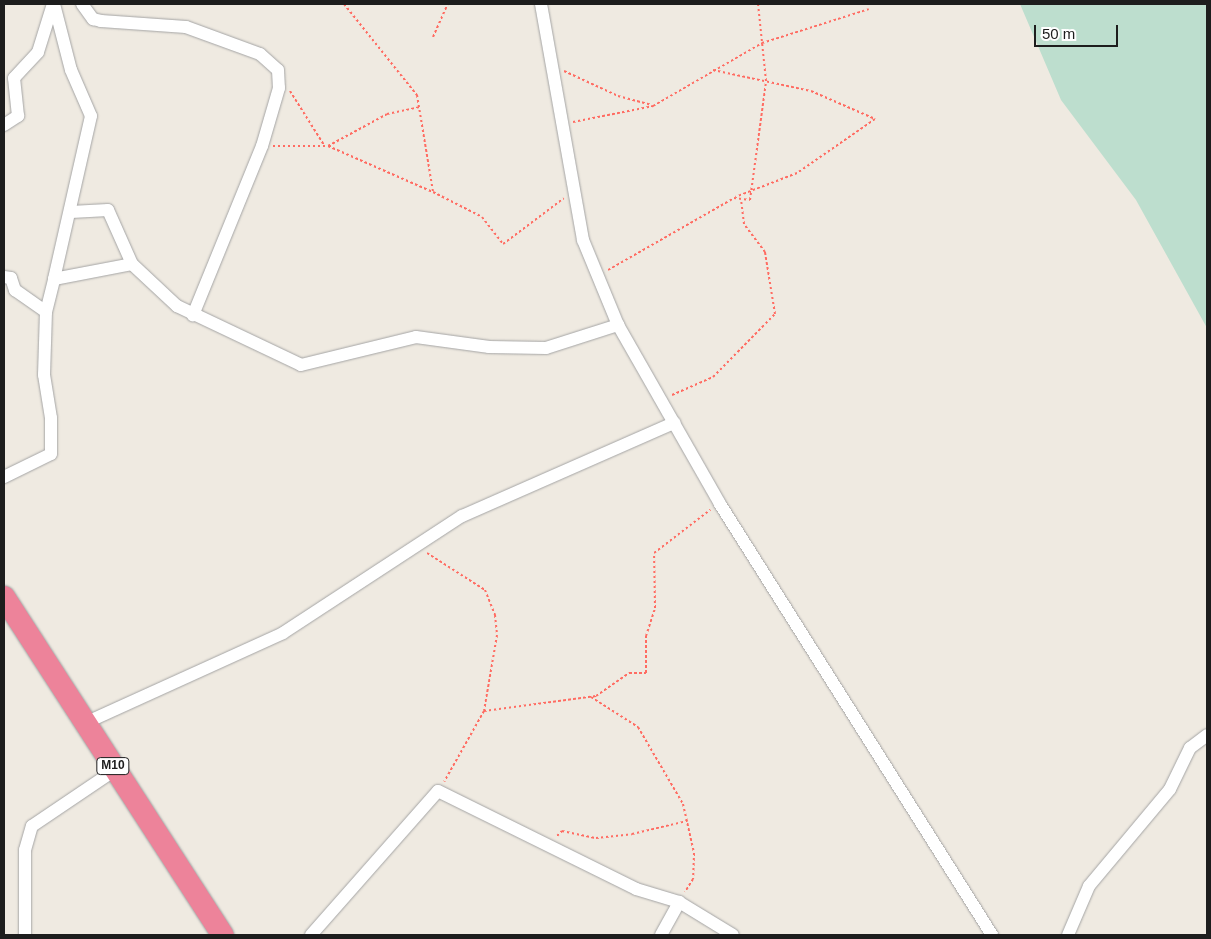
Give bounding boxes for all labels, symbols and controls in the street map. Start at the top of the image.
scale bar [1036,15,1120,47]
text: 50 m [1042,25,1075,42]
road number: M10 [96,756,130,776]

